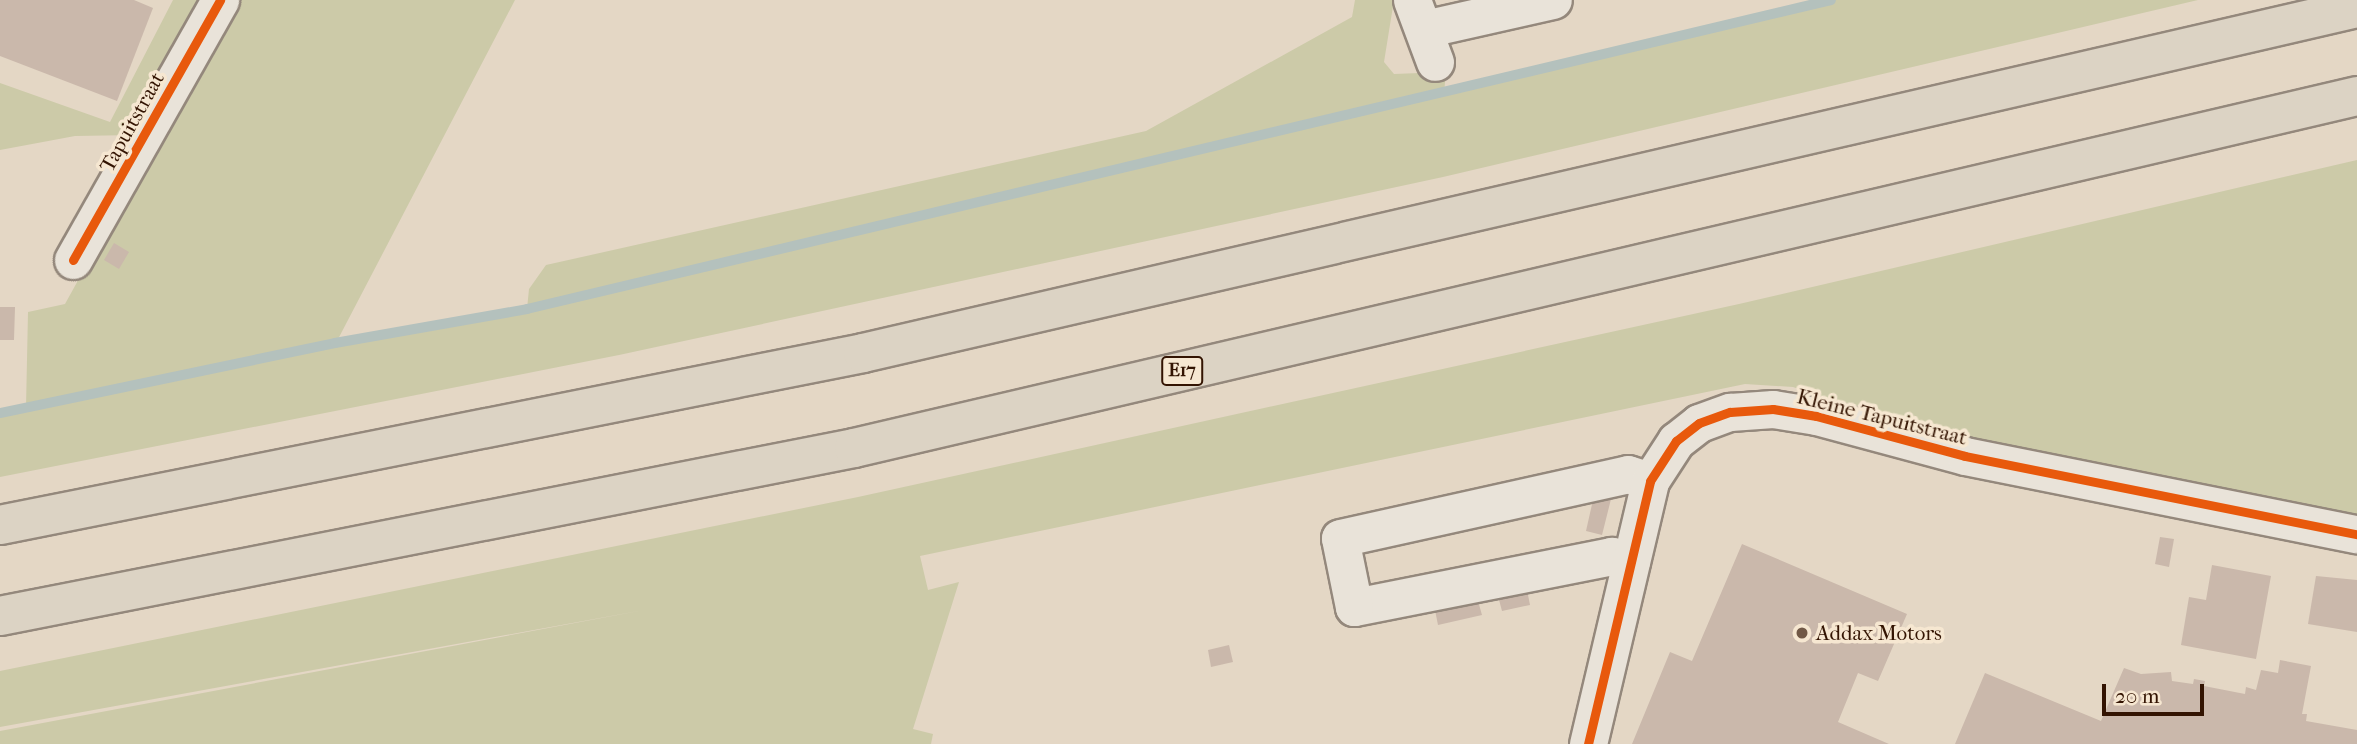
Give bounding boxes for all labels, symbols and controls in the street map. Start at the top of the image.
street label: Tapuitstraat [94,68,170,176]
road number: E17 [1161,356,1203,386]
street label: Kleine Tapuitstraat [1794,384,1970,450]
place label: Addax Motors [1816,620,1942,646]
marker: Addax Motors [1794,625,1810,641]
scale bar [2105,670,2206,714]
text: 20 m [2115,684,2159,708]

